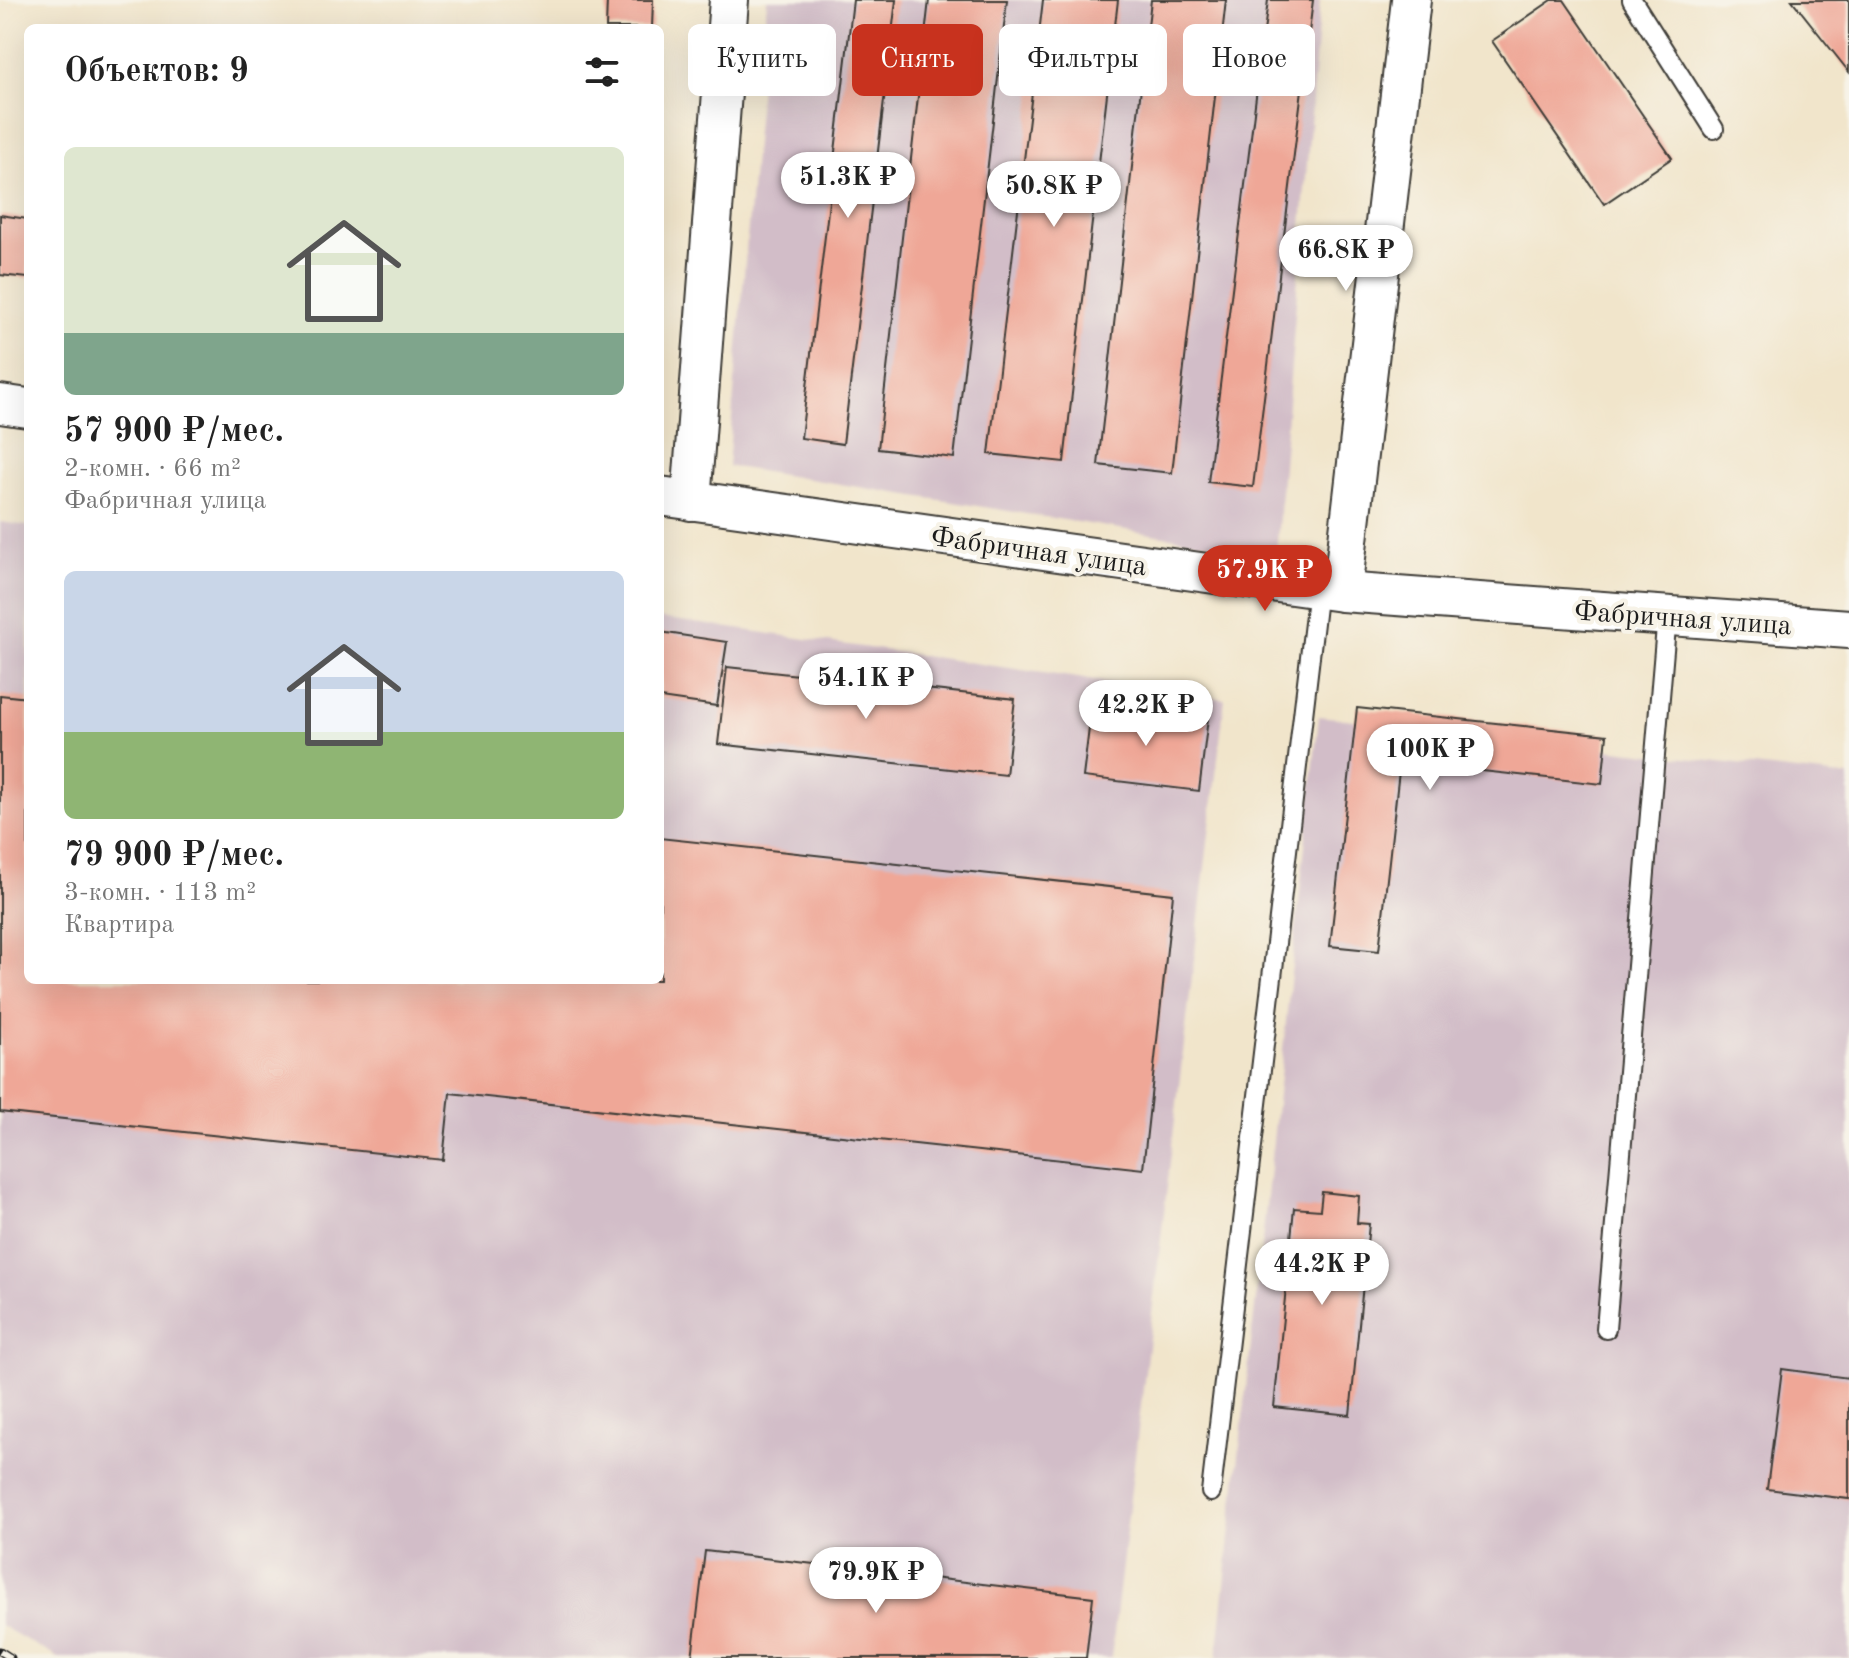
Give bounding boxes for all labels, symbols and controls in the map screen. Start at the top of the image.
chip: Купить [688,24,836,96]
chip: Снять [852,24,983,96]
chip: Фильтры [999,24,1167,96]
chip: Новое [1183,24,1315,96]
icon: filters [580,50,624,94]
text: Объектов: 9 [64,55,249,89]
pin: 51.3K ₽ [774,152,922,220]
pin: 50.8K ₽ [980,161,1128,229]
text: 51.3K ₽ [799,165,897,191]
text: 50.8K ₽ [1005,174,1103,200]
icon: home [272,199,416,343]
pin: 66.8K ₽ [1272,225,1420,293]
text: 66.8K ₽ [1297,238,1395,264]
text: 57 900 ₽/мес. [64,415,284,449]
text: 2-комн. · 66 m² [64,456,241,482]
text: Фабричная улица [64,488,266,514]
street label: Фабричная улица [929,524,1149,582]
pin: 57.9K ₽ [1191,545,1339,613]
text: 57.9K ₽ [1216,558,1314,584]
street label: Фабричная улица [1573,598,1793,642]
icon: home [272,623,416,767]
pin: 54.1K ₽ [792,653,940,721]
text: 54.1K ₽ [817,666,915,692]
pin: 42.2K ₽ [1072,680,1220,748]
text: 42.2K ₽ [1097,693,1195,719]
pin: 100K ₽ [1365,724,1495,792]
text: 100K ₽ [1385,737,1475,763]
text: 79 900 ₽/мес. [64,839,284,873]
text: 3-комн. · 113 m² [64,880,256,906]
text: Квартира [64,912,174,938]
pin: 44.2K ₽ [1248,1239,1396,1307]
text: 44.2K ₽ [1273,1252,1371,1278]
pin: 79.9K ₽ [802,1547,950,1615]
text: 79.9K ₽ [827,1560,925,1586]

